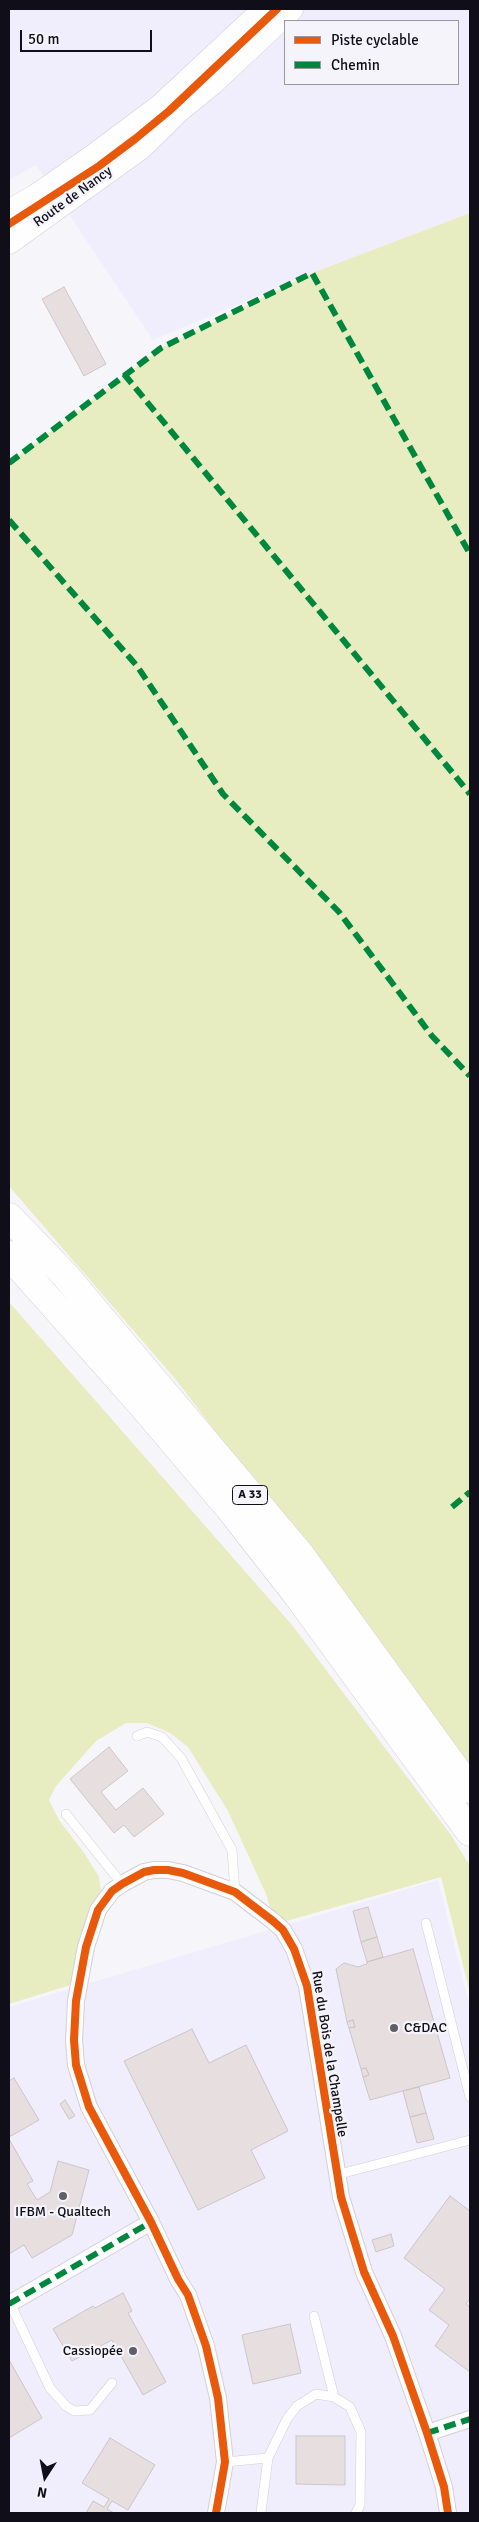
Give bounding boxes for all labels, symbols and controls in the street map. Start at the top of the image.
scale bar [22,20,155,52]
legend [284,20,459,85]
text: 50 m [28,30,59,48]
text: Piste cyclable [331,31,419,49]
text: Chemin [331,56,380,74]
street label: Route de Nancy [30,163,116,231]
road number: A 33 [232,1486,268,1504]
street label: Rue du Bois de la Champelle [308,1970,350,2138]
place label: C&DAC [404,2020,447,2036]
marker: C&DAC [388,2022,400,2034]
marker: IFBM - Qualtech [57,2190,69,2202]
place label: IFBM - Qualtech [15,2204,111,2220]
place label: Cassiopée [63,2343,123,2359]
marker: Cassiopée [127,2345,139,2357]
north arrow [20,2452,70,2502]
text: N [36,2483,48,2501]

